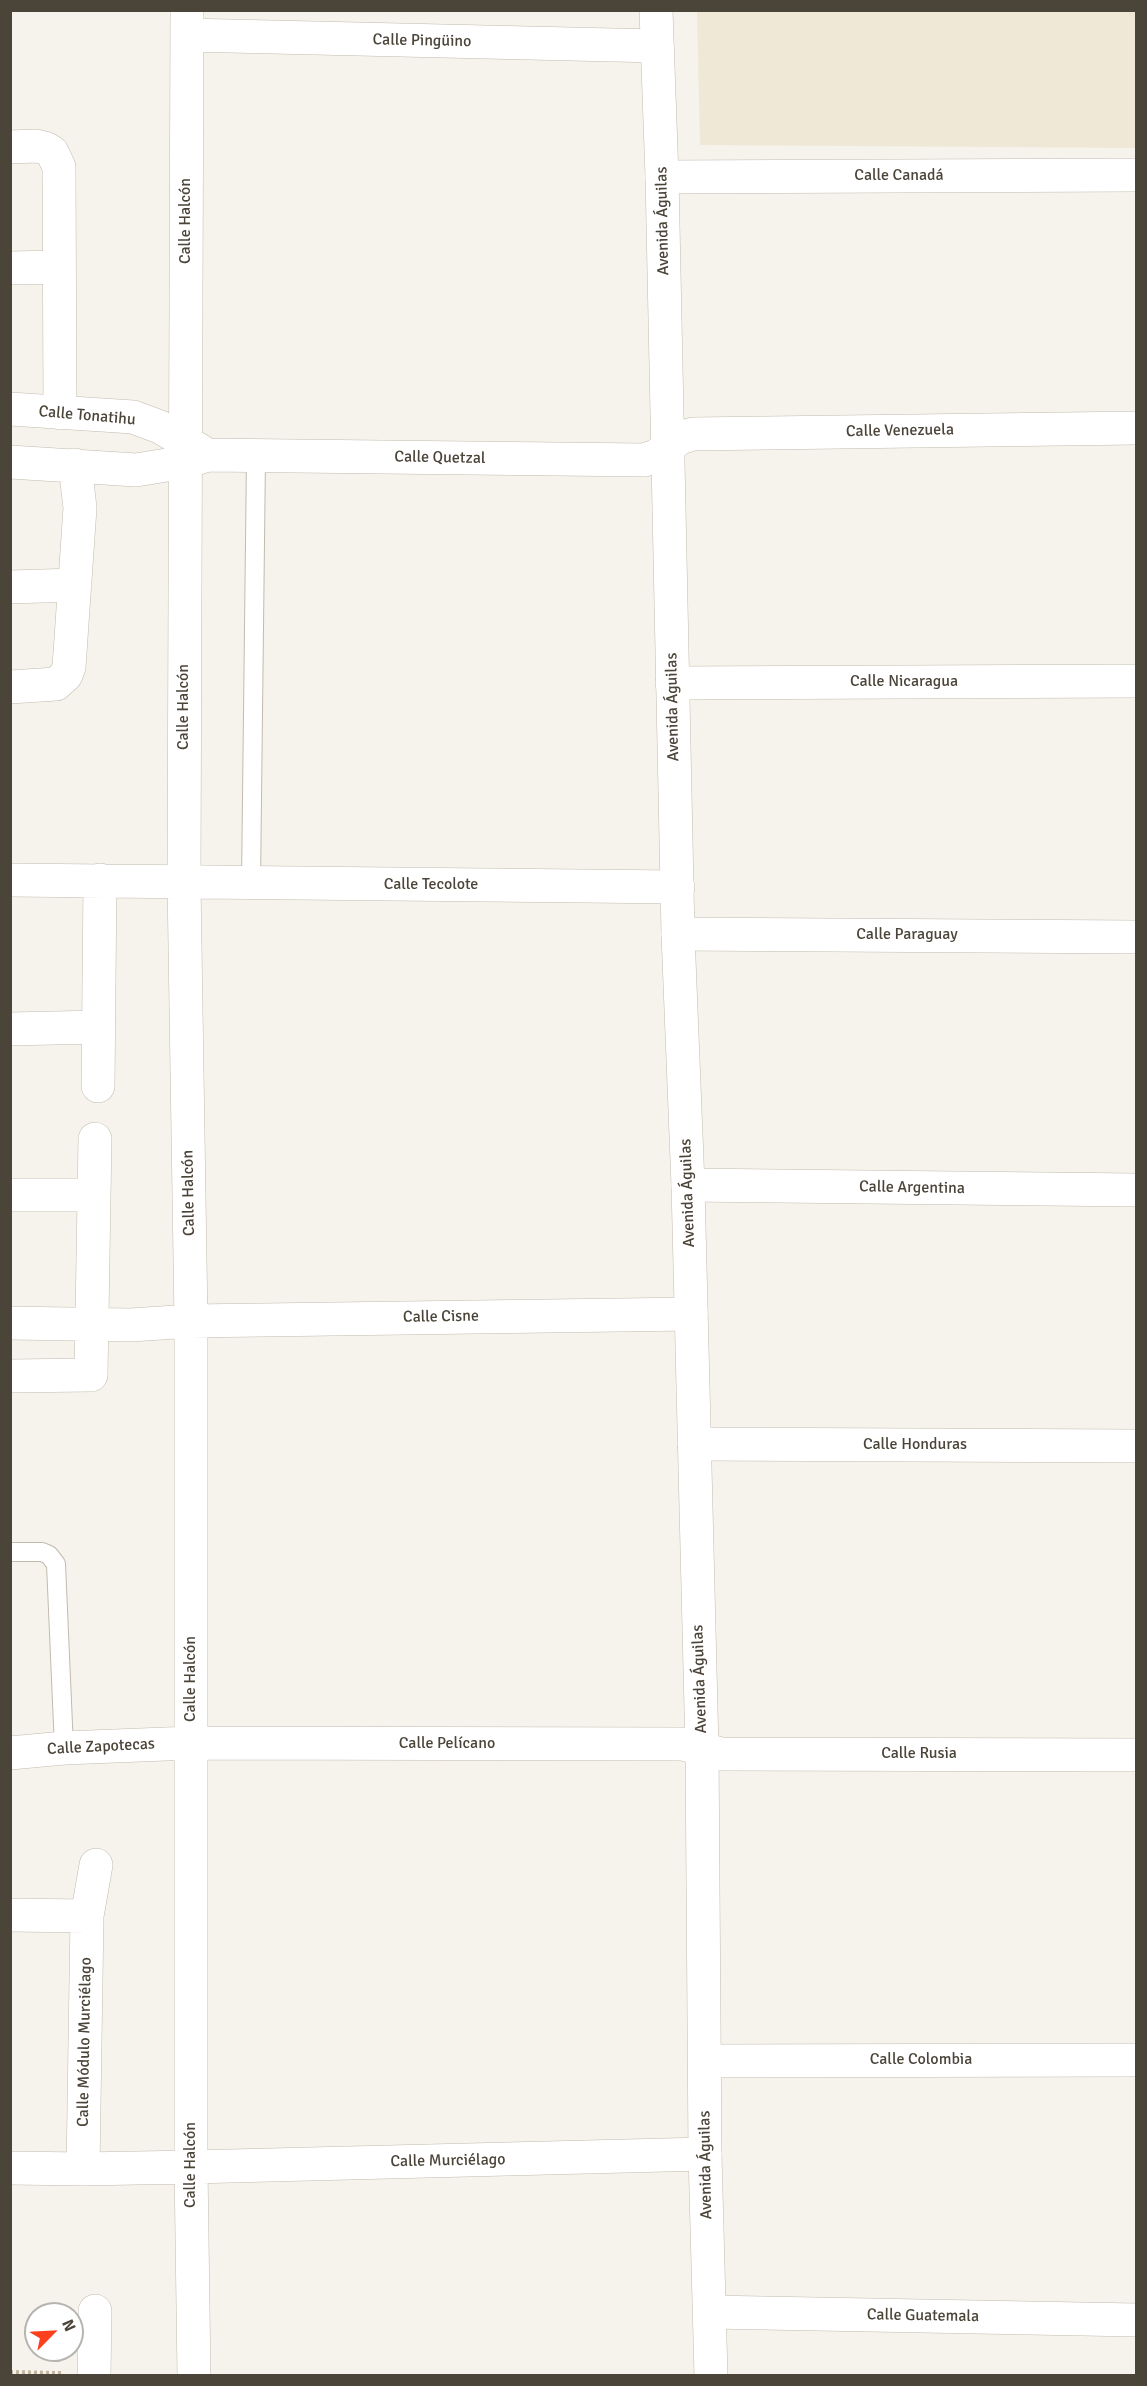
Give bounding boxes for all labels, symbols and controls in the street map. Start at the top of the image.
street label: Calle Pingüino [372,31,472,51]
street label: Avenida Águilas [652,166,674,276]
street label: Calle Canadá [854,166,944,186]
street label: Calle Halcón [176,178,196,264]
street label: Calle Tonatihu [38,402,136,430]
street label: Calle Venezuela [846,420,954,442]
street label: Calle Quetzal [394,448,486,468]
street label: Avenida Águilas [662,652,684,762]
street label: Calle Halcón [174,664,194,750]
street label: Calle Nicaragua [850,672,958,692]
street label: Calle Tecolote [384,875,478,895]
street label: Calle Paraguay [856,925,958,945]
street label: Avenida Águilas [677,1138,699,1248]
street label: Calle Halcón [179,1150,199,1236]
street label: Calle Argentina [859,1177,965,1199]
street label: Calle Cisne [403,1307,479,1327]
street label: Calle Honduras [863,1435,967,1455]
street label: Avenida Águilas [689,1624,711,1734]
street label: Calle Halcón [181,1636,201,1722]
street label: Calle Pelícano [399,1734,495,1754]
street label: Calle Zapotecas [47,1735,155,1759]
street label: Calle Rusia [881,1744,957,1764]
street label: Calle Módulo Murciélago [74,1957,96,2127]
street label: Calle Colombia [870,2050,972,2070]
street label: Avenida Águilas [695,2110,717,2220]
street label: Calle Halcón [181,2122,201,2208]
street label: Calle Murciélago [390,2150,506,2172]
north arrow [24,2302,84,2362]
street label: Calle Guatemala [867,2305,979,2327]
text: N [57,2316,80,2335]

